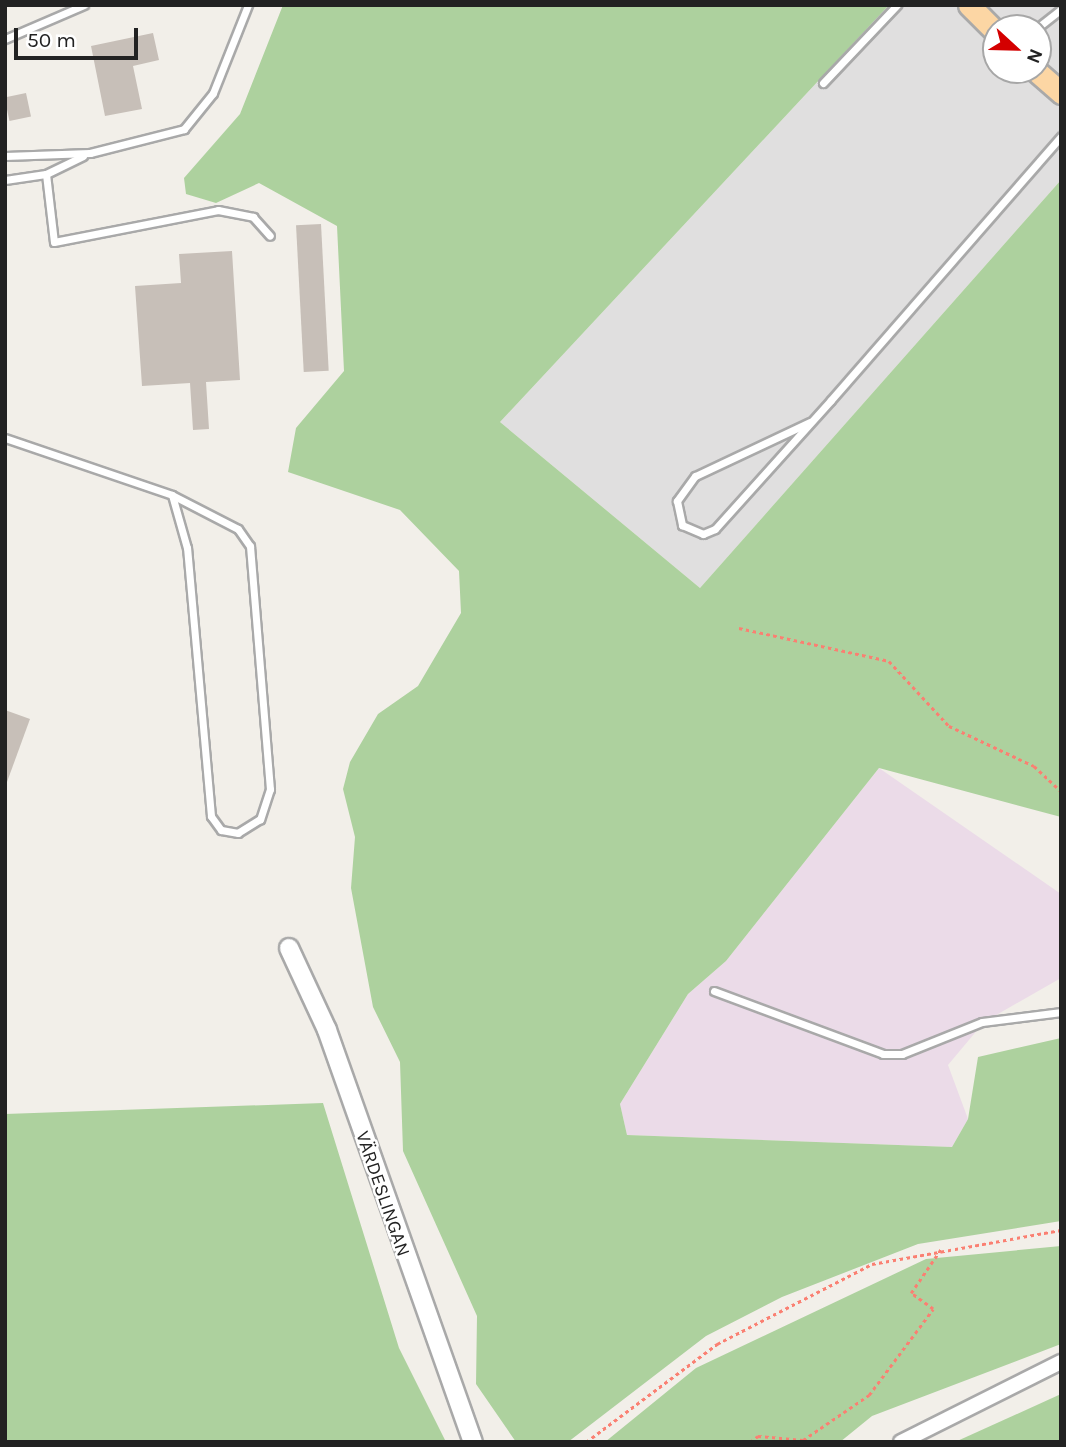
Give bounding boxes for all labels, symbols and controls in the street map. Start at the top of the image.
scale bar [18,14,142,58]
north arrow [982,14,1052,84]
text: 50 m [27,28,76,52]
text: N [1022,46,1047,67]
street label: VÄRDESLINGAN [350,1129,414,1259]

